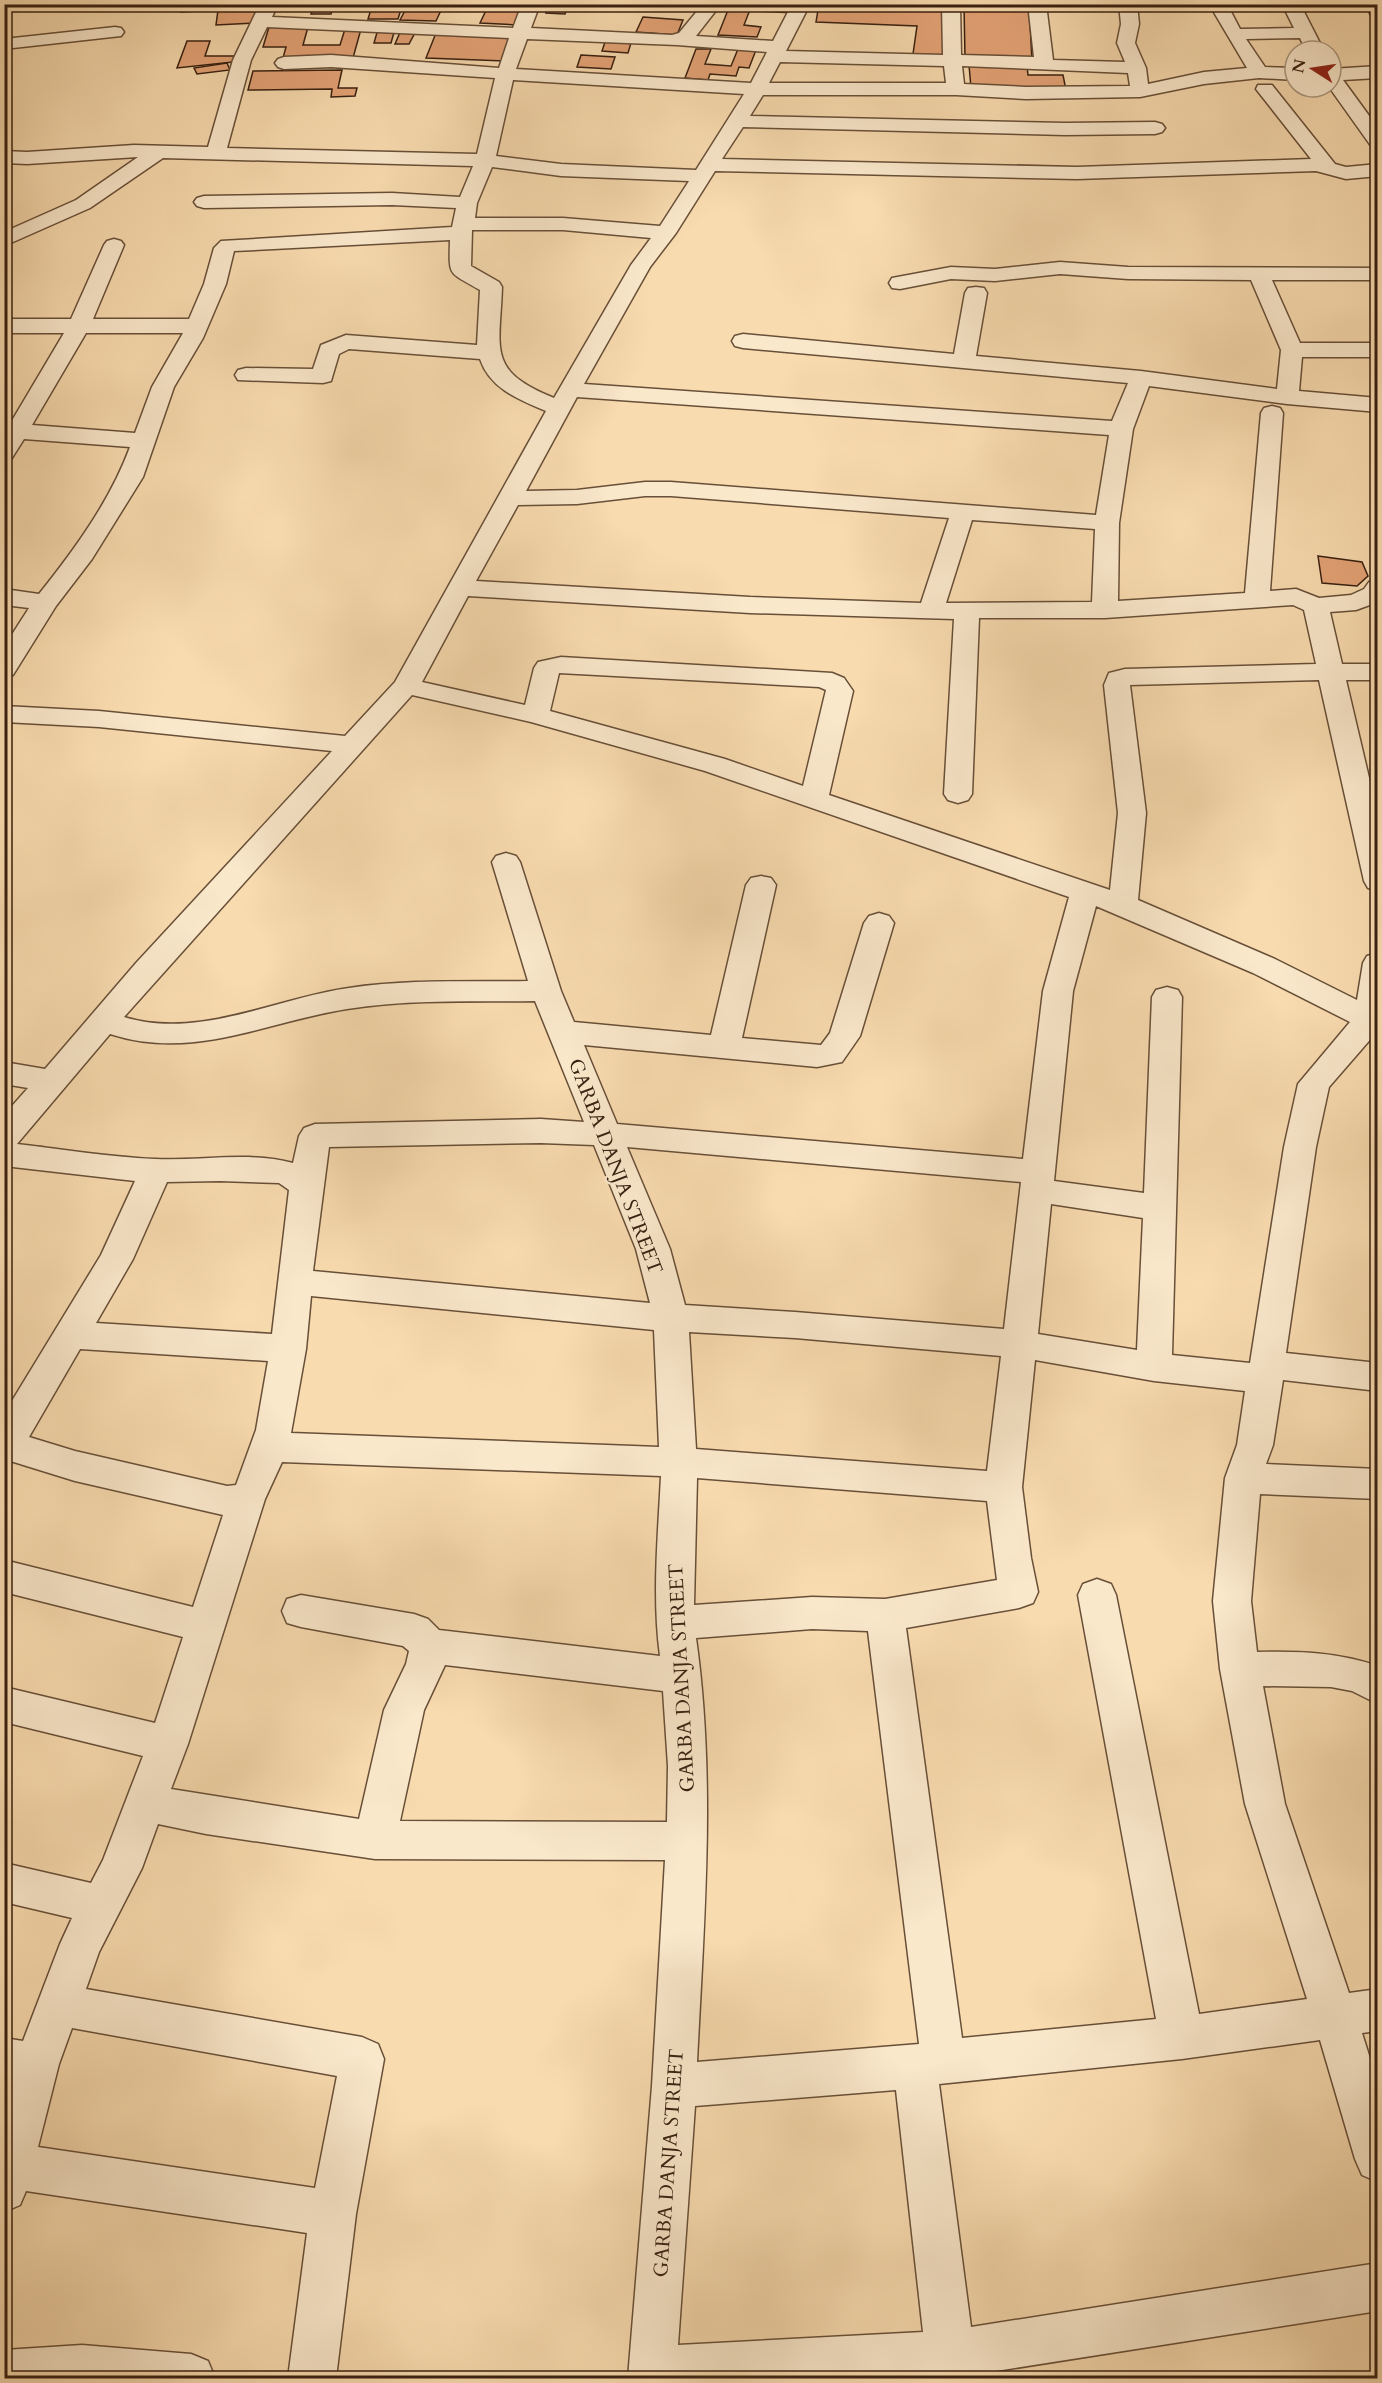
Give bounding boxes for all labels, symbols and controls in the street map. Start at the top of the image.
north arrow [1283,39,1343,99]
text: N [1287,57,1312,75]
street label: GARBA DANJA STREET [562,1054,669,1278]
street label: GARBA DANJA STREET [662,1563,701,1793]
street label: GARBA DANJA STREET [647,2048,690,2278]

